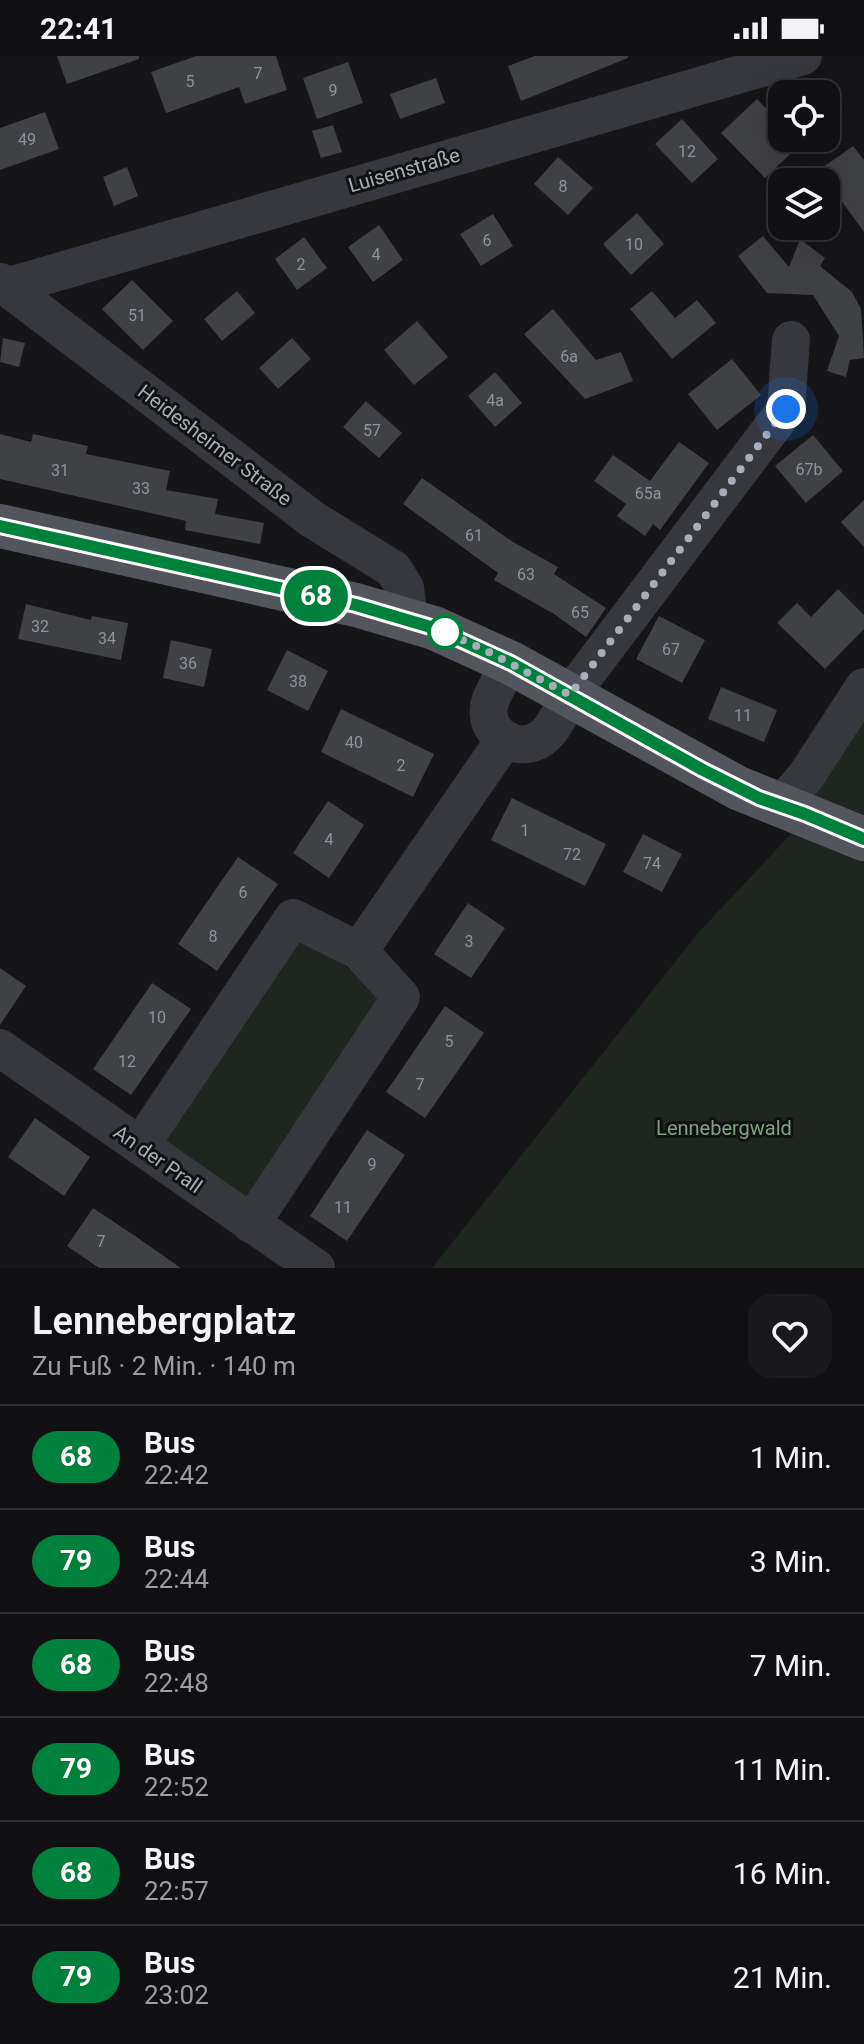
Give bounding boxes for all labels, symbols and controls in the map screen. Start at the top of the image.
text: 22:41 [40,11,117,46]
house number: 7 [254,64,263,83]
house number: 5 [186,72,195,91]
map controls [768,80,840,240]
button: locate [768,80,840,152]
house number: 9 [329,81,338,100]
house number: 49 [18,130,36,149]
house number: 12 [678,142,696,161]
street label: Luisenstraße [345,143,463,197]
button: layers [768,168,840,240]
house number: 8 [559,177,568,196]
house number: 6 [483,231,492,250]
house number: 10 [625,235,643,254]
house number: 4 [372,245,381,264]
house number: 2 [297,255,306,274]
house number: 51 [128,306,146,325]
house number: 6a [560,347,578,366]
street label: Heidesheimer Straße [133,379,297,511]
your location [766,389,806,429]
house number: 4a [486,391,504,410]
house number: 57 [363,421,381,440]
house number: 67b [796,460,823,479]
house number: 31 [51,461,69,480]
house number: 33 [132,479,150,498]
house number: 65a [635,484,661,503]
house number: 61 [465,526,483,545]
house number: 63 [517,565,535,584]
line badge: 68 [280,570,352,622]
text: 68 [300,579,332,612]
house number: 65 [571,603,589,622]
unlabelled marker [428,615,462,649]
house number: 32 [31,617,49,636]
house number: 34 [98,629,116,648]
house number: 67 [662,640,680,659]
house number: 36 [179,654,197,673]
house number: 38 [289,672,307,691]
house number: 11 [734,706,752,725]
house number: 40 [345,733,363,752]
house number: 2 [397,756,406,775]
house number: 1 [521,821,530,840]
house number: 4 [325,830,334,849]
house number: 72 [563,845,581,864]
house number: 74 [643,854,661,873]
house number: 6 [239,883,248,902]
house number: 8 [209,927,218,946]
house number: 3 [465,932,474,951]
house number: 10 [148,1008,166,1027]
house number: 5 [445,1032,454,1051]
house number: 12 [118,1052,136,1071]
house number: 7 [416,1075,425,1094]
park label: Lennebergwald [656,1116,792,1140]
street label: An der Prall [109,1120,207,1198]
house number: 9 [368,1155,377,1174]
house number: 11 [334,1198,352,1217]
house number: 7 [97,1232,106,1251]
button: heart [748,1294,832,1378]
text: Lennebergplatz [32,1299,296,1343]
text: Zu Fuß · 2 Min. · 140 m [32,1351,296,1381]
text: Bus [144,1425,195,1460]
text: 68 [60,1440,92,1473]
text: 1 Min. [750,1440,832,1475]
text: 22:42 [144,1460,209,1490]
text: Bus [144,1529,195,1564]
text: 79 [60,1544,92,1577]
text: 3 Min. [750,1544,832,1579]
text: 22:44 [144,1564,209,1594]
text: Bus [144,1633,195,1668]
text: 68 [60,1648,92,1681]
text: 7 Min. [750,1648,832,1683]
text: 22:48 [144,1668,209,1698]
text: Bus [144,1737,195,1772]
text: 79 [60,1752,92,1785]
text: 11 Min. [733,1752,832,1787]
text: 22:52 [144,1772,209,1802]
text: Bus [144,1841,195,1876]
text: 68 [60,1856,92,1889]
text: 16 Min. [733,1856,832,1891]
text: 22:57 [144,1876,209,1906]
text: Bus [144,1945,195,1980]
text: 79 [60,1960,92,1993]
text: 21 Min. [733,1960,832,1995]
text: 23:02 [144,1980,209,2010]

